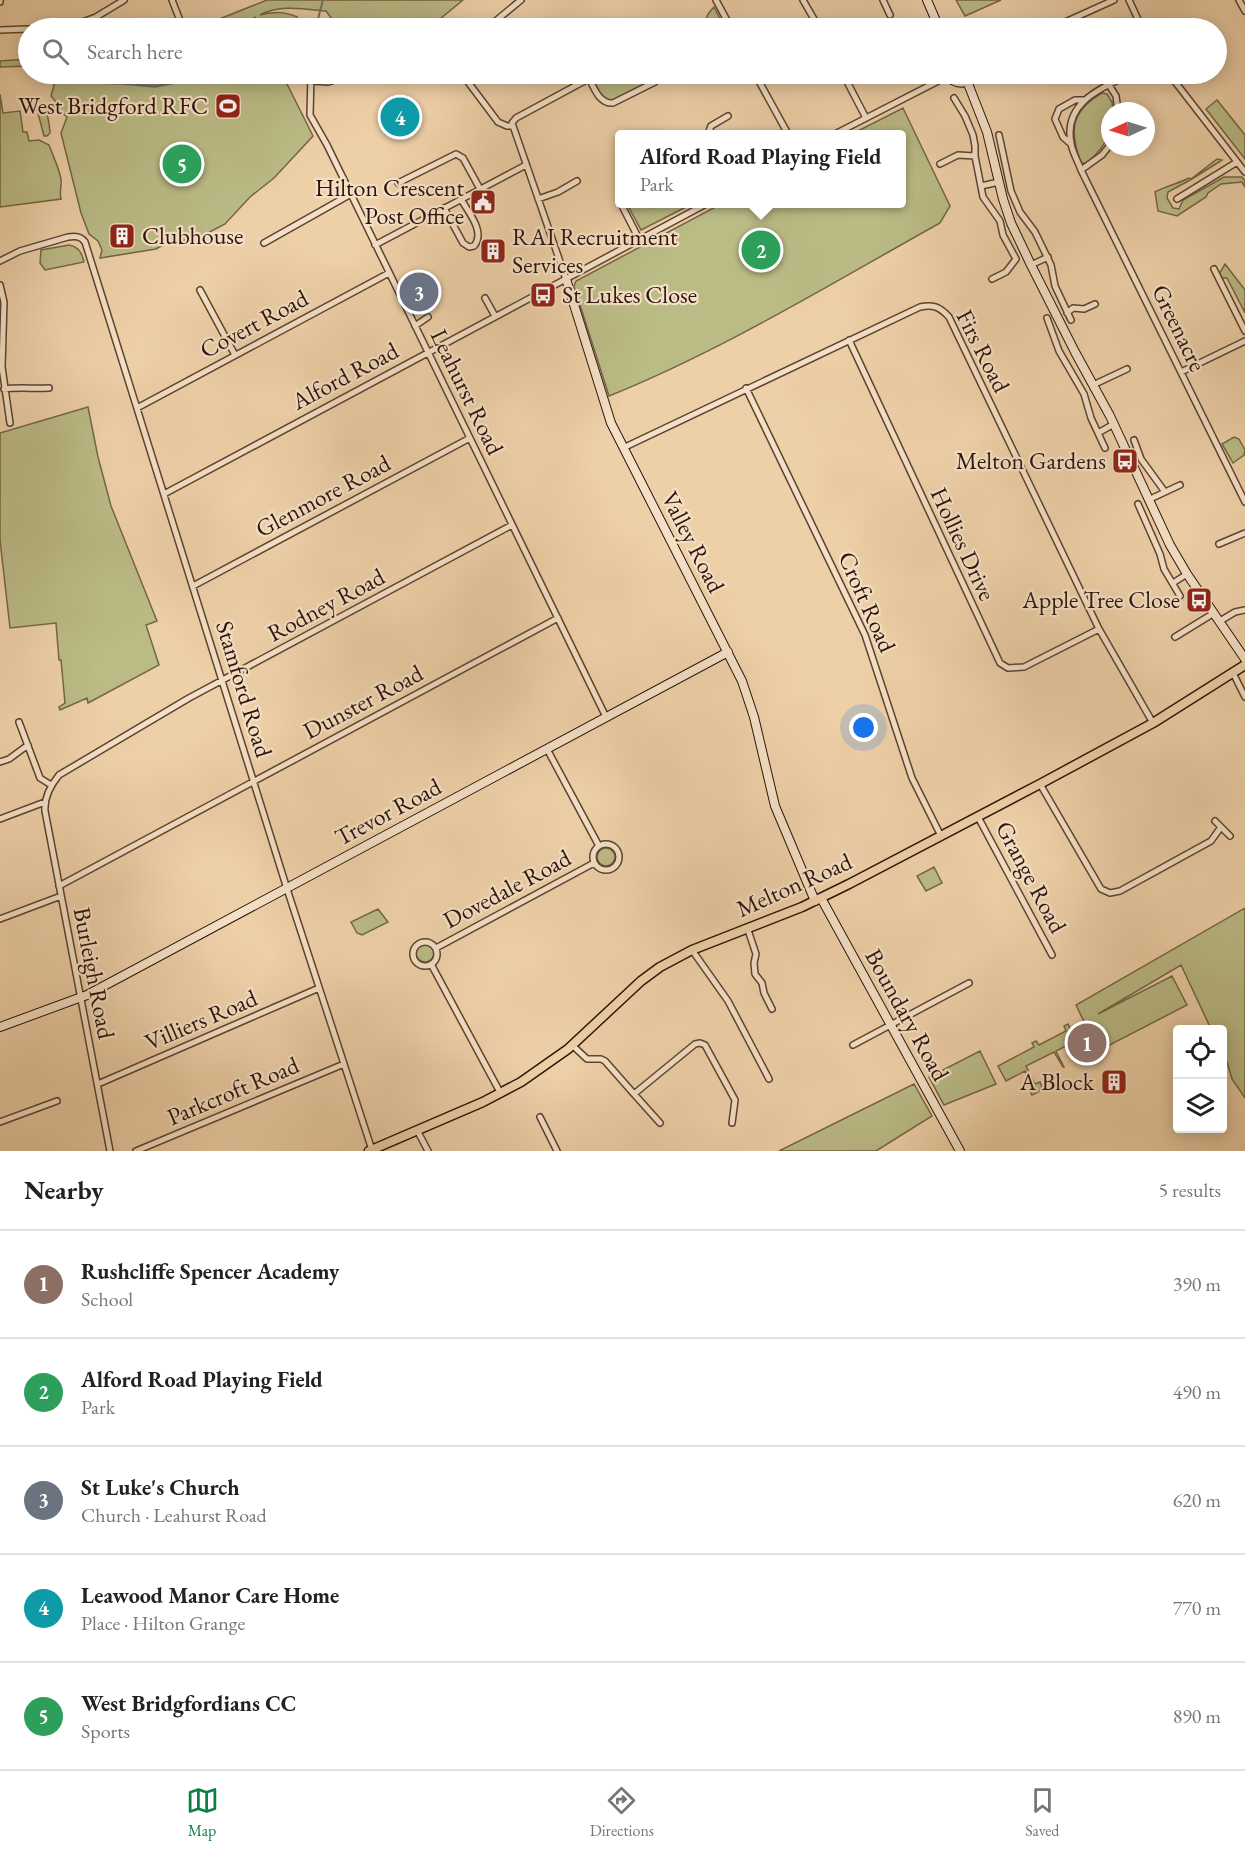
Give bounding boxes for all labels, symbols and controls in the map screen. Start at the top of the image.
search box [18,18,1227,84]
icon: search [39,35,72,68]
text: Search here [87,37,182,66]
place label: West Bridgford RFC [18,90,208,121]
sports icon: West Bridgford RFC [213,91,243,121]
pin: 4 [380,94,420,140]
north arrow [1101,102,1155,156]
popup [615,130,906,208]
pin: 5 [162,142,201,186]
text: Alford Road Playing Field [640,142,881,171]
text: Park [640,171,674,197]
place label: Hilton Crescent Post Office [315,172,464,231]
public building icon: Hilton Crescent Post Office [468,187,498,217]
place label: Clubhouse [142,220,243,251]
building icon: Clubhouse [107,221,137,251]
place label: RAI Recruitment Services [512,221,678,280]
pin: 2 [742,228,780,272]
building icon: RAI Recruitment Services [478,236,508,266]
pin: 3 [400,270,438,314]
place label: St Lukes Close [562,279,697,310]
street label: Greenacre [1145,279,1214,376]
bus stop icon: St Lukes Close [528,280,558,310]
street label: Covert Road [194,282,314,365]
street label: Firs Road [949,304,1018,398]
street label: Leahurst Road [424,324,512,461]
street label: Alford Road [285,334,404,417]
place label: Melton Gardens [956,445,1106,476]
bus stop icon: Melton Gardens [1110,446,1140,476]
street label: Glenmore Road [250,447,396,544]
street label: Hollies Drive [924,482,1003,605]
street label: Valley Road [655,486,733,598]
street label: Croft Road [832,547,904,658]
street label: Rodney Road [262,560,391,648]
place label: Apple Tree Close [1021,584,1180,615]
bus stop icon: Apple Tree Close [1184,585,1214,615]
street label: Stamford Road [209,617,280,762]
street label: Dunster Road [298,657,429,746]
your location [849,713,878,742]
street label: Trevor Road [329,770,447,852]
street label: Grange Road [989,815,1074,939]
street label: Dovedale Road [437,841,577,935]
street label: Melton Road [731,845,857,924]
street label: Burleigh Road [67,904,123,1042]
street label: Boundary Road [858,943,957,1087]
street label: Villiers Road [140,982,262,1057]
pin: 1 [1068,1020,1106,1066]
map controls [1173,1025,1227,1133]
button: locate [1173,1025,1227,1079]
street label: Parkcroft Road [162,1049,304,1132]
place label: A Block [1019,1066,1095,1097]
building icon: A Block [1099,1067,1129,1097]
button: layers [1173,1079,1227,1133]
text: Nearby [24,1173,104,1207]
text: 5 results [1158,1177,1221,1203]
text: Rushcliffe Spencer Academy [81,1257,339,1286]
text: 1 [38,1271,49,1297]
text: 390 m [1173,1271,1221,1297]
text: School [81,1286,133,1312]
text: Alford Road Playing Field [81,1365,323,1394]
text: 2 [38,1379,49,1405]
text: 490 m [1173,1379,1221,1405]
text: Park [81,1394,115,1420]
text: St Luke's Church [81,1473,239,1502]
text: 3 [38,1487,49,1513]
text: 620 m [1173,1487,1221,1513]
text: Church · Leahurst Road [81,1502,267,1528]
text: Leawood Manor Care Home [81,1581,339,1610]
text: 4 [38,1595,49,1621]
text: 770 m [1173,1595,1221,1621]
text: Place · Hilton Grange [81,1610,245,1636]
text: West Bridgfordians CC [81,1689,296,1718]
text: 5 [38,1703,49,1729]
text: 890 m [1173,1703,1221,1729]
text: Sports [81,1718,130,1744]
tab: Map [186,1784,219,1841]
tab: Directions [590,1784,654,1841]
tab: Saved [1025,1784,1059,1841]

